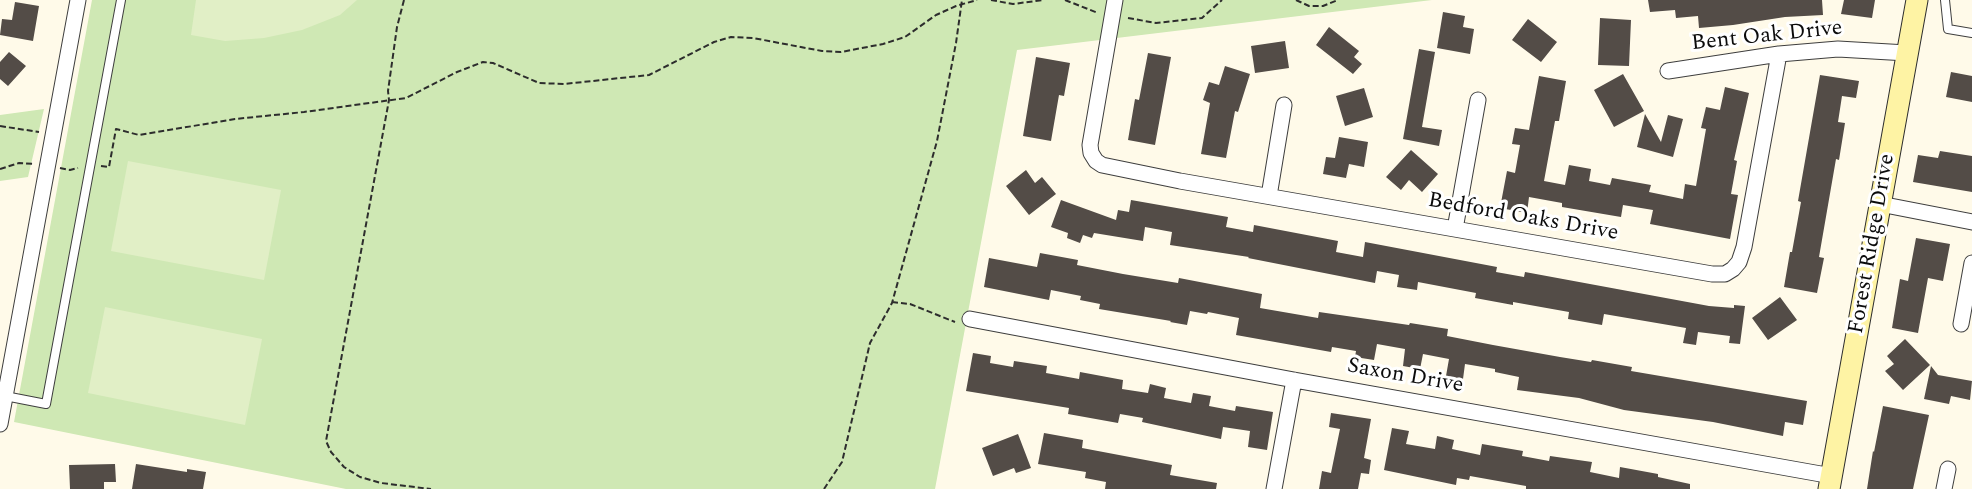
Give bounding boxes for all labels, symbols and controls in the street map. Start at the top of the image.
street label: Bent Oak Drive [1690,16,1844,58]
street label: Forest Ridge Drive [1844,152,1902,336]
street label: Bedford Oaks Drive [1426,188,1620,248]
street label: Saxon Drive [1345,354,1465,400]

